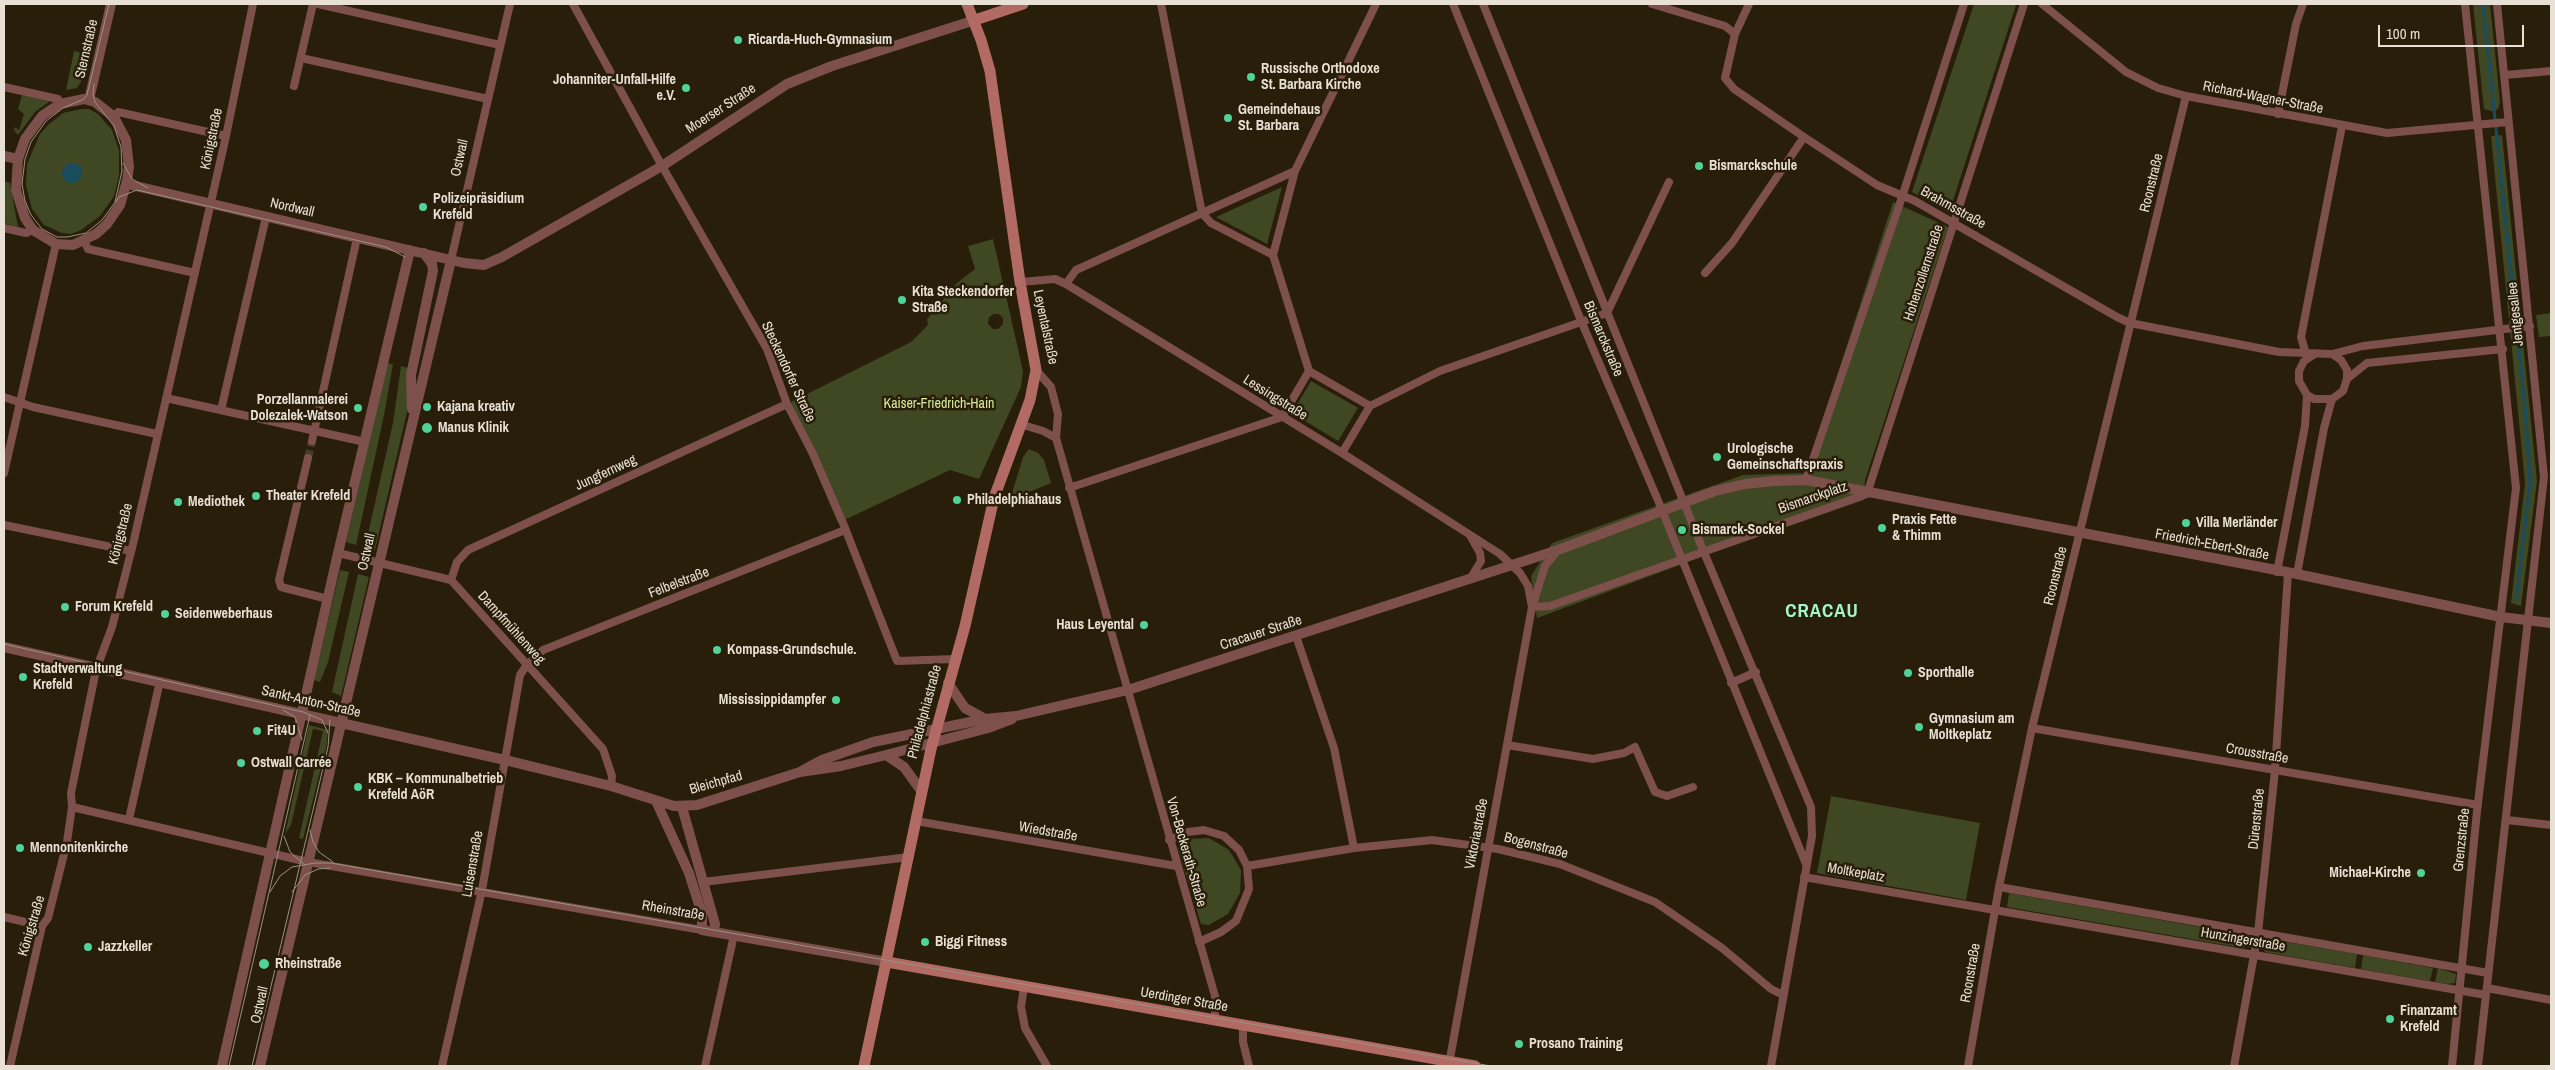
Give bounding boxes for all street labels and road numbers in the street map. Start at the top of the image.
street label: Sternstraße [72,18,102,80]
street label: Richard-Wagner-Straße [2201,78,2325,118]
street label: Moerser Straße [683,80,759,138]
street label: Königstraße [197,107,227,171]
street label: Ostwall [448,138,472,178]
street label: Roonstraße [2137,152,2167,214]
street label: Brahmsstraße [1917,183,1989,233]
street label: Nordwall [268,195,316,221]
street label: Hohenzollernstraße [1901,223,1947,323]
street label: Jentgesallee [2504,281,2528,347]
street label: Leyentalstraße [1029,288,1061,366]
street label: Bismarckstraße [1580,299,1626,379]
street label: Steckendorfer Straße [757,319,819,425]
street label: Lessingstraße [1240,372,1310,424]
street label: Jungfernweg [573,451,639,495]
street label: Bismarckplatz [1776,478,1850,518]
street label: Königstraße [105,502,137,566]
street label: Friedrich-Ebert-Straße [2154,526,2270,564]
street label: Ostwall [355,532,379,572]
street label: Roonstraße [2041,545,2071,607]
street label: Felbelstraße [646,564,712,602]
street label: Dampfmühlenweg [474,588,548,668]
street label: Cracauer Straße [1218,612,1304,654]
street label: Philadelphiastraße [904,663,946,761]
street label: Sankt-Anton-Straße [260,682,362,722]
street label: Crousstraße [2224,740,2290,768]
street label: Bleichpfad [688,767,744,799]
street label: Dürerstraße [2245,788,2269,850]
street label: Von-Beckerath-Straße [1162,795,1210,909]
street label: Viktoriastraße [1462,797,1492,871]
street label: Grenzstraße [2450,807,2474,873]
street label: Wiedstraße [1017,819,1079,845]
street label: Bogenstraße [1502,829,1570,863]
street label: Luisenstraße [459,830,487,898]
street label: Moltkeplatz [1826,860,1886,886]
street label: Königstraße [15,894,49,958]
street label: Rheinstraße [640,897,706,925]
street label: Hunzingerstraße [2199,924,2287,956]
street label: Roonstraße [1958,942,1984,1004]
street label: Uerdinger Straße [1139,984,1229,1016]
street label: Ostwall [248,985,272,1025]

